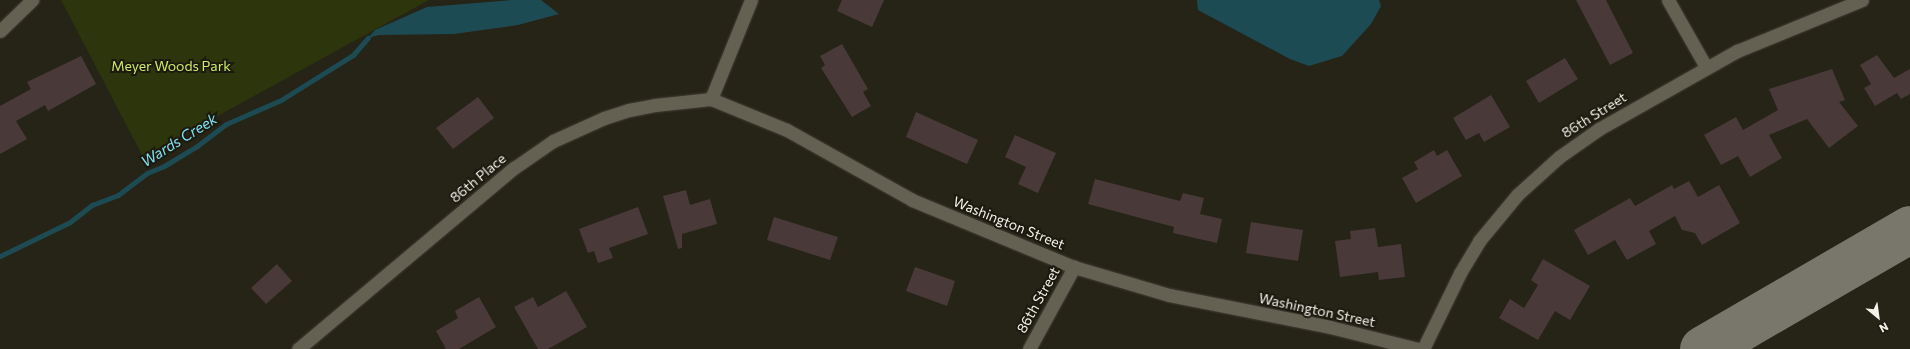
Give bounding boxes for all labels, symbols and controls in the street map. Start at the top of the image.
park label: Meyer Woods Park [111,58,231,74]
street label: 86th Street [1559,89,1629,141]
water label: Wards Creek [138,109,220,171]
street label: 86th Place [447,150,509,206]
street label: Washington Street [951,193,1067,253]
street label: 86th Street [1013,264,1063,336]
street label: Washington Street [1257,289,1377,331]
north arrow [1858,297,1898,337]
text: N [1877,320,1891,336]

